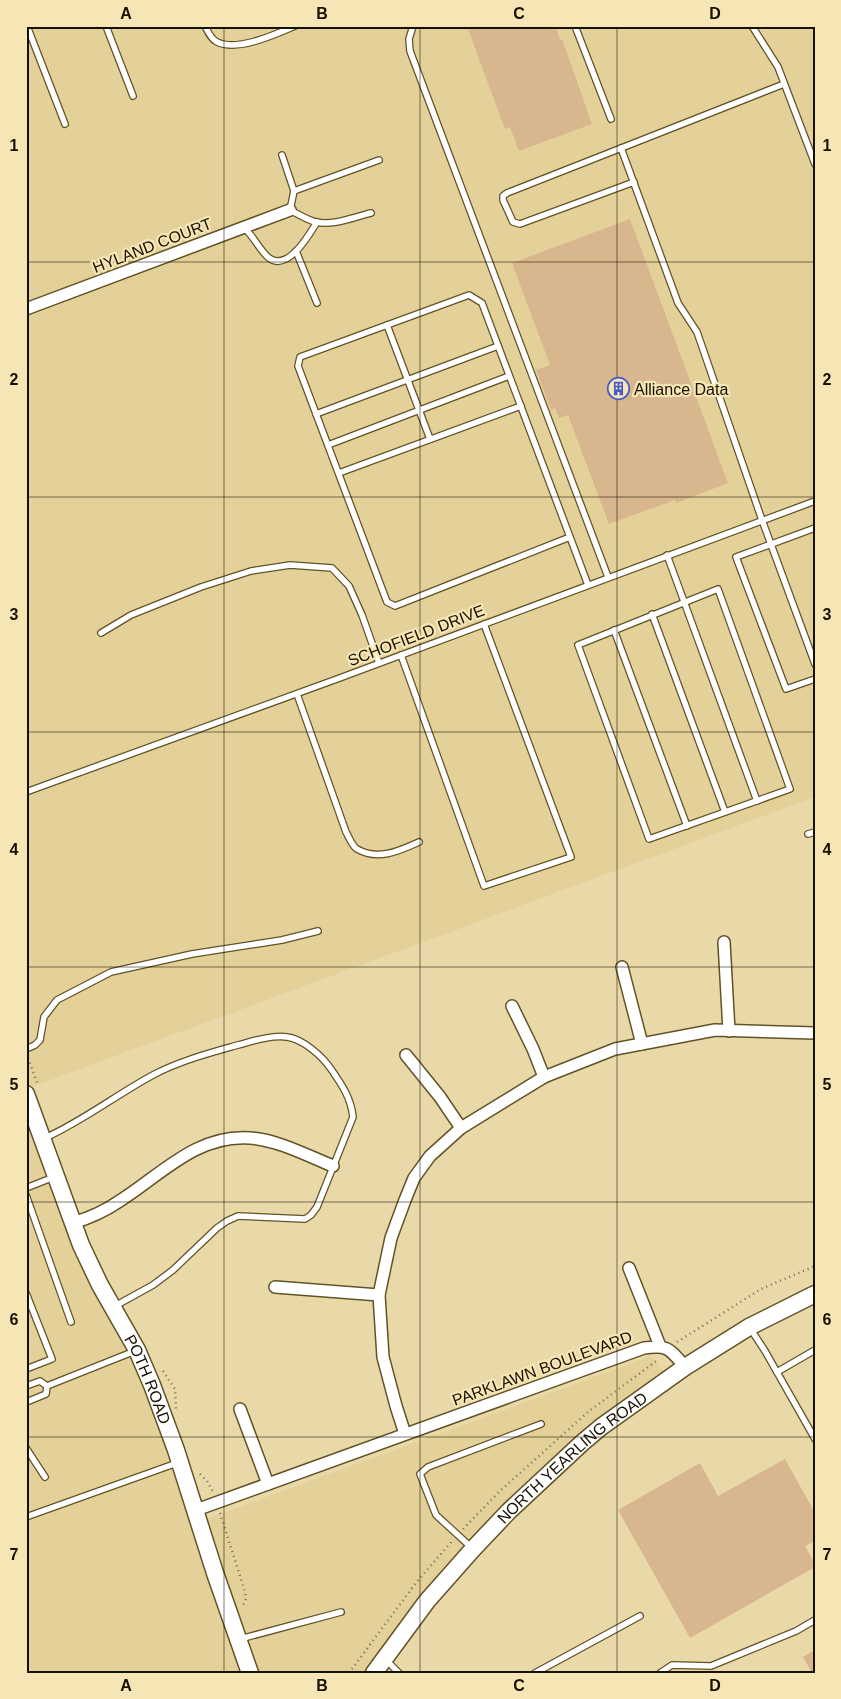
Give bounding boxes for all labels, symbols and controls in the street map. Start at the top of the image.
text: A [120,5,132,22]
text: B [316,5,328,22]
text: C [513,5,525,22]
text: D [709,5,721,22]
text: 1 [10,137,19,154]
text: 1 [823,137,832,154]
street label: HYLAND COURT [90,215,214,276]
text: 2 [10,371,19,388]
text: 2 [823,371,832,388]
building icon: Alliance Data [606,377,630,401]
place label: Alliance Data [634,381,728,398]
street label: SCHOFIELD DRIVE [345,602,487,669]
text: 3 [10,606,19,623]
text: 3 [823,606,832,623]
text: 4 [10,841,19,858]
text: 4 [823,841,832,858]
text: 5 [10,1076,19,1093]
text: 5 [823,1076,832,1093]
text: 6 [10,1311,19,1328]
text: 6 [823,1311,832,1328]
street label: PARKLAWN BOULEVARD [450,1328,634,1409]
street label: POTH ROAD [121,1332,174,1426]
street label: NORTH YEARLING ROAD [494,1389,651,1527]
text: 7 [10,1546,19,1563]
text: 7 [823,1546,832,1563]
text: A [120,1677,132,1694]
text: B [316,1677,328,1694]
text: C [513,1677,525,1694]
text: D [709,1677,721,1694]

